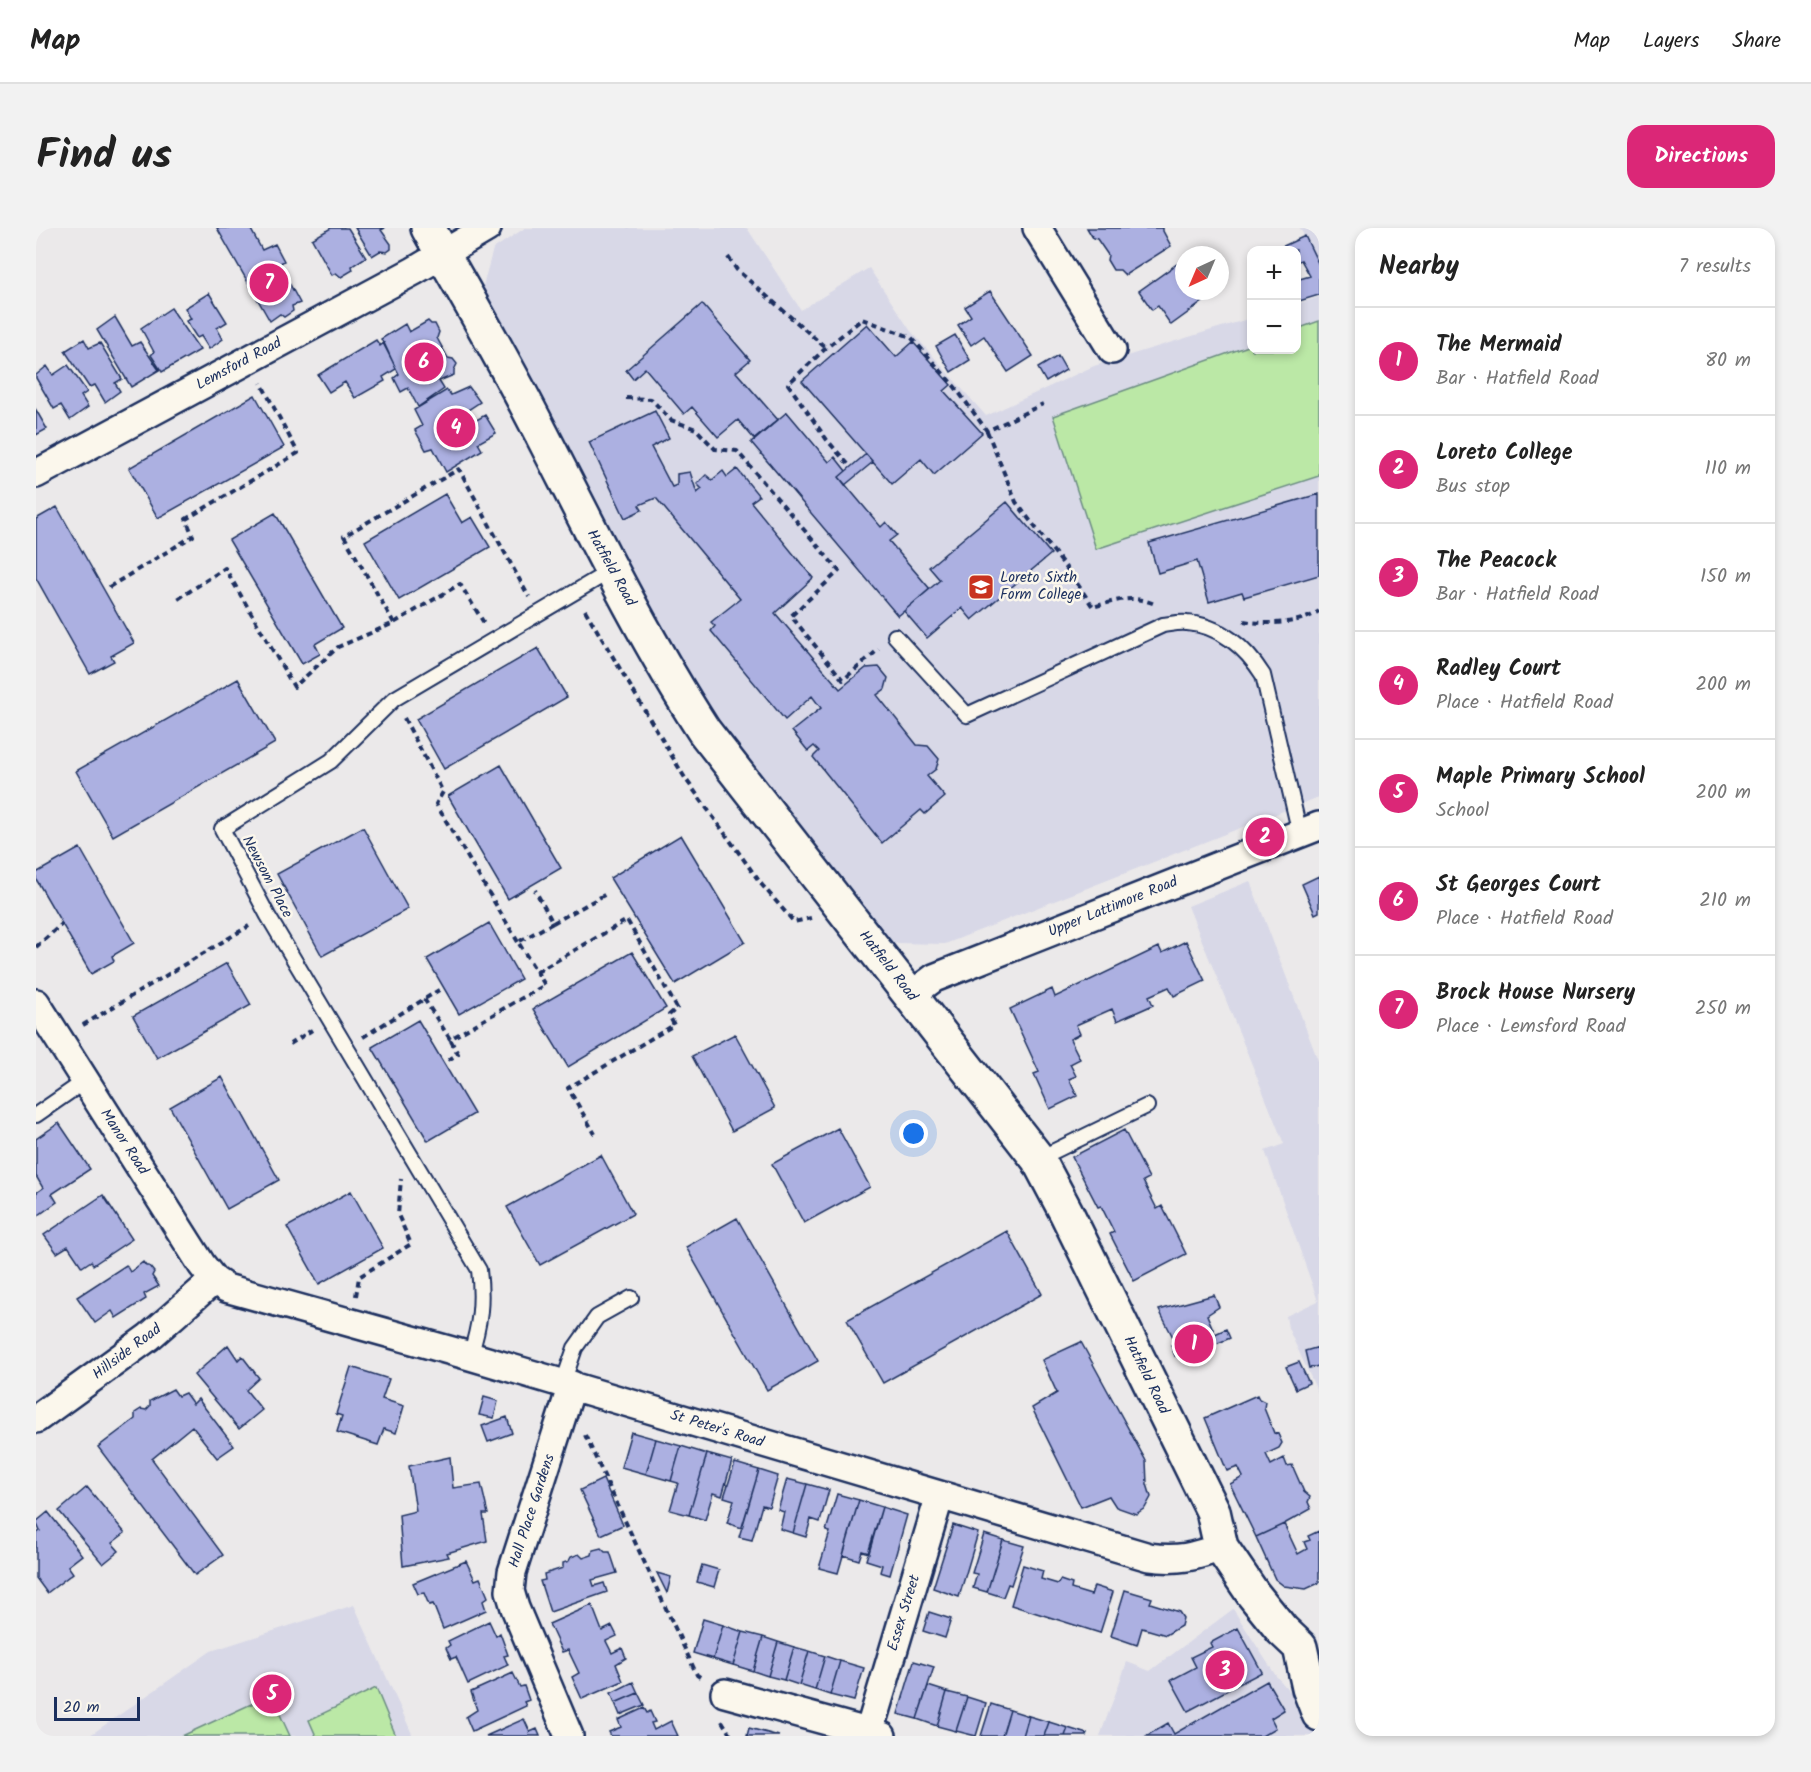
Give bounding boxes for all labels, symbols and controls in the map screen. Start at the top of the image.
text: Map [30,19,81,64]
text: Map [1573,25,1610,58]
text: Layers [1643,25,1699,58]
text: Share [1732,25,1781,58]
text: Find us [36,123,172,190]
button: Directions [1627,125,1775,188]
north arrow [1175,246,1229,300]
map controls [1247,246,1301,354]
button: + [1247,246,1301,300]
text: Nearby [1379,246,1459,288]
text: 7 results [1679,251,1751,283]
pin: 7 [250,260,288,306]
button: − [1247,300,1301,354]
text: The Mermaid [1436,328,1562,363]
street label: Lemsford Road [192,331,287,397]
pin: 6 [404,340,444,384]
text: 1 [1395,345,1402,377]
text: 80 m [1705,345,1751,377]
text: Bar · Hatfield Road [1436,363,1599,395]
pin: 4 [436,406,476,450]
text: Loreto College [1436,436,1573,471]
text: 2 [1393,453,1404,485]
text: 110 m [1705,453,1751,485]
text: Bus stop [1436,471,1510,503]
street label: Hatfield Road [580,525,642,611]
text: The Peacock [1436,544,1556,579]
text: 3 [1393,561,1404,593]
text: 150 m [1700,561,1751,593]
place label: Loreto Sixth Form College [1000,566,1082,607]
school or university icon: Loreto Sixth Form College [966,572,996,602]
text: Bar · Hatfield Road [1436,579,1599,611]
text: Radley Court [1436,652,1561,687]
text: 4 [1393,669,1404,701]
text: 200 m [1695,669,1751,701]
text: Place · Hatfield Road [1436,687,1613,719]
text: Maple Primary School [1436,760,1645,795]
text: 5 [1393,777,1404,809]
text: 200 m [1695,777,1751,809]
text: School [1436,795,1489,827]
pin: 2 [1246,814,1284,860]
street label: Newsom Place [235,831,299,923]
text: St Georges Court [1436,868,1601,903]
street label: Upper Lattimore Road [1045,870,1182,944]
text: 6 [1393,885,1404,917]
text: 210 m [1699,885,1751,917]
text: Place · Hatfield Road [1436,903,1613,935]
street label: Hatfield Road [852,925,924,1007]
text: Brock House Nursery [1436,976,1635,1011]
text: 7 [1394,993,1403,1025]
text: 250 m [1695,993,1751,1025]
text: Place · Lemsford Road [1436,1011,1625,1043]
street label: Manor Road [94,1104,155,1180]
your location [899,1119,928,1148]
street label: Hillside Road [87,1318,167,1386]
pin: 1 [1174,1322,1214,1366]
street label: Hatfield Road [1117,1332,1176,1419]
street label: St Peter's Road [667,1403,767,1455]
street label: Hall Place Gardens [502,1450,562,1571]
street label: Essex Street [881,1572,927,1654]
pin: 3 [1206,1648,1244,1692]
pin: 5 [252,1672,292,1716]
scale bar [54,1694,140,1722]
text: 20 m [63,1695,99,1720]

